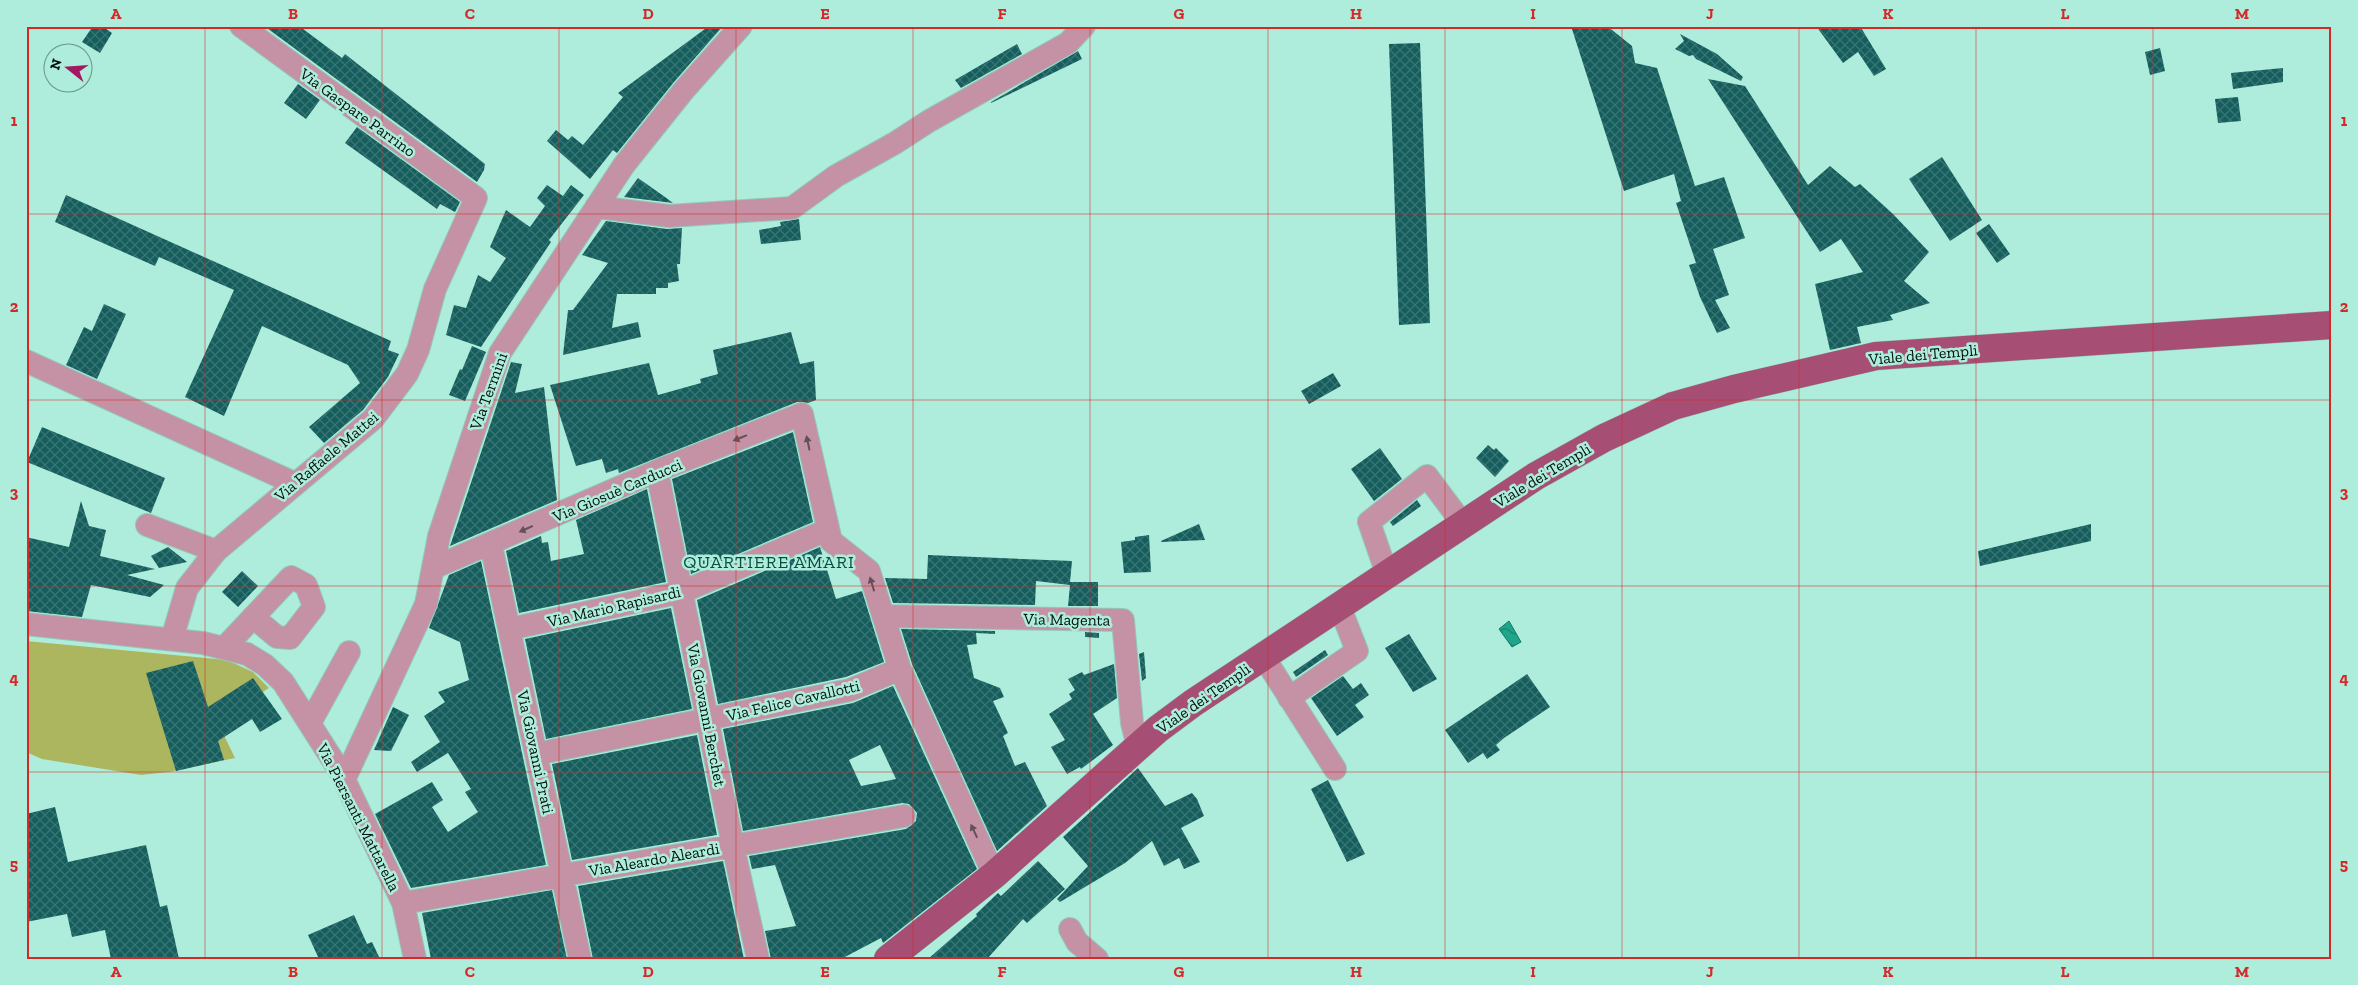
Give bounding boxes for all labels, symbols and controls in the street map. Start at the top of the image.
text: A [111,4,122,23]
text: B [288,4,298,23]
text: C [465,4,475,23]
text: D [642,4,654,23]
text: E [820,4,830,23]
text: F [997,4,1007,23]
text: G [1174,4,1185,23]
text: H [1350,4,1362,23]
text: I [1530,4,1536,23]
text: J [1706,4,1714,23]
text: K [1883,4,1894,23]
text: L [2061,4,2070,23]
text: M [2235,4,2249,23]
north arrow [42,42,92,92]
text: N [46,56,66,72]
street label: Via Gaspare Parrino [295,64,419,161]
text: 1 [11,111,18,130]
text: 1 [2341,111,2348,130]
text: 2 [10,297,19,316]
text: 2 [2340,297,2349,316]
street label: Viale dei Templi [1867,340,1979,369]
street label: Via Termini [465,350,511,433]
street label: Via Raffaele Mattei [270,407,382,506]
one-way arrow [732,434,747,442]
one-way arrow [804,435,812,450]
street label: Viale dei Templi [1490,439,1595,512]
street label: Via Giosuè Carducci [549,454,685,527]
text: 3 [10,483,19,502]
text: 3 [2340,483,2349,502]
one-way arrow [519,525,533,533]
district label: QUARTIERE AMARI [683,551,855,573]
one-way arrow [868,576,876,591]
street label: Via Mario Rapisardi [545,582,683,631]
street label: Via Magenta [1022,609,1111,630]
street label: Via Giovanni Berchet [683,641,730,788]
street label: Viale dei Templi [1152,659,1254,738]
text: 4 [9,669,19,688]
text: 4 [2339,669,2349,688]
street label: Via Felice Cavallotti [724,676,862,725]
street label: Via Giovanni Prati [513,688,558,816]
street label: Via Piersanti Mattarella [313,739,404,895]
one-way arrow [969,824,977,838]
street label: Via Aleardo Aleardi [586,839,721,880]
text: 5 [10,855,18,874]
text: 5 [2340,855,2348,874]
text: A [111,962,122,981]
text: B [288,962,298,981]
text: C [465,962,475,981]
text: D [642,962,654,981]
text: E [820,962,830,981]
text: F [997,962,1007,981]
text: G [1174,962,1185,981]
text: H [1350,962,1362,981]
text: I [1530,962,1536,981]
text: J [1706,962,1714,981]
text: K [1883,962,1894,981]
text: L [2061,962,2070,981]
text: M [2235,962,2249,981]

